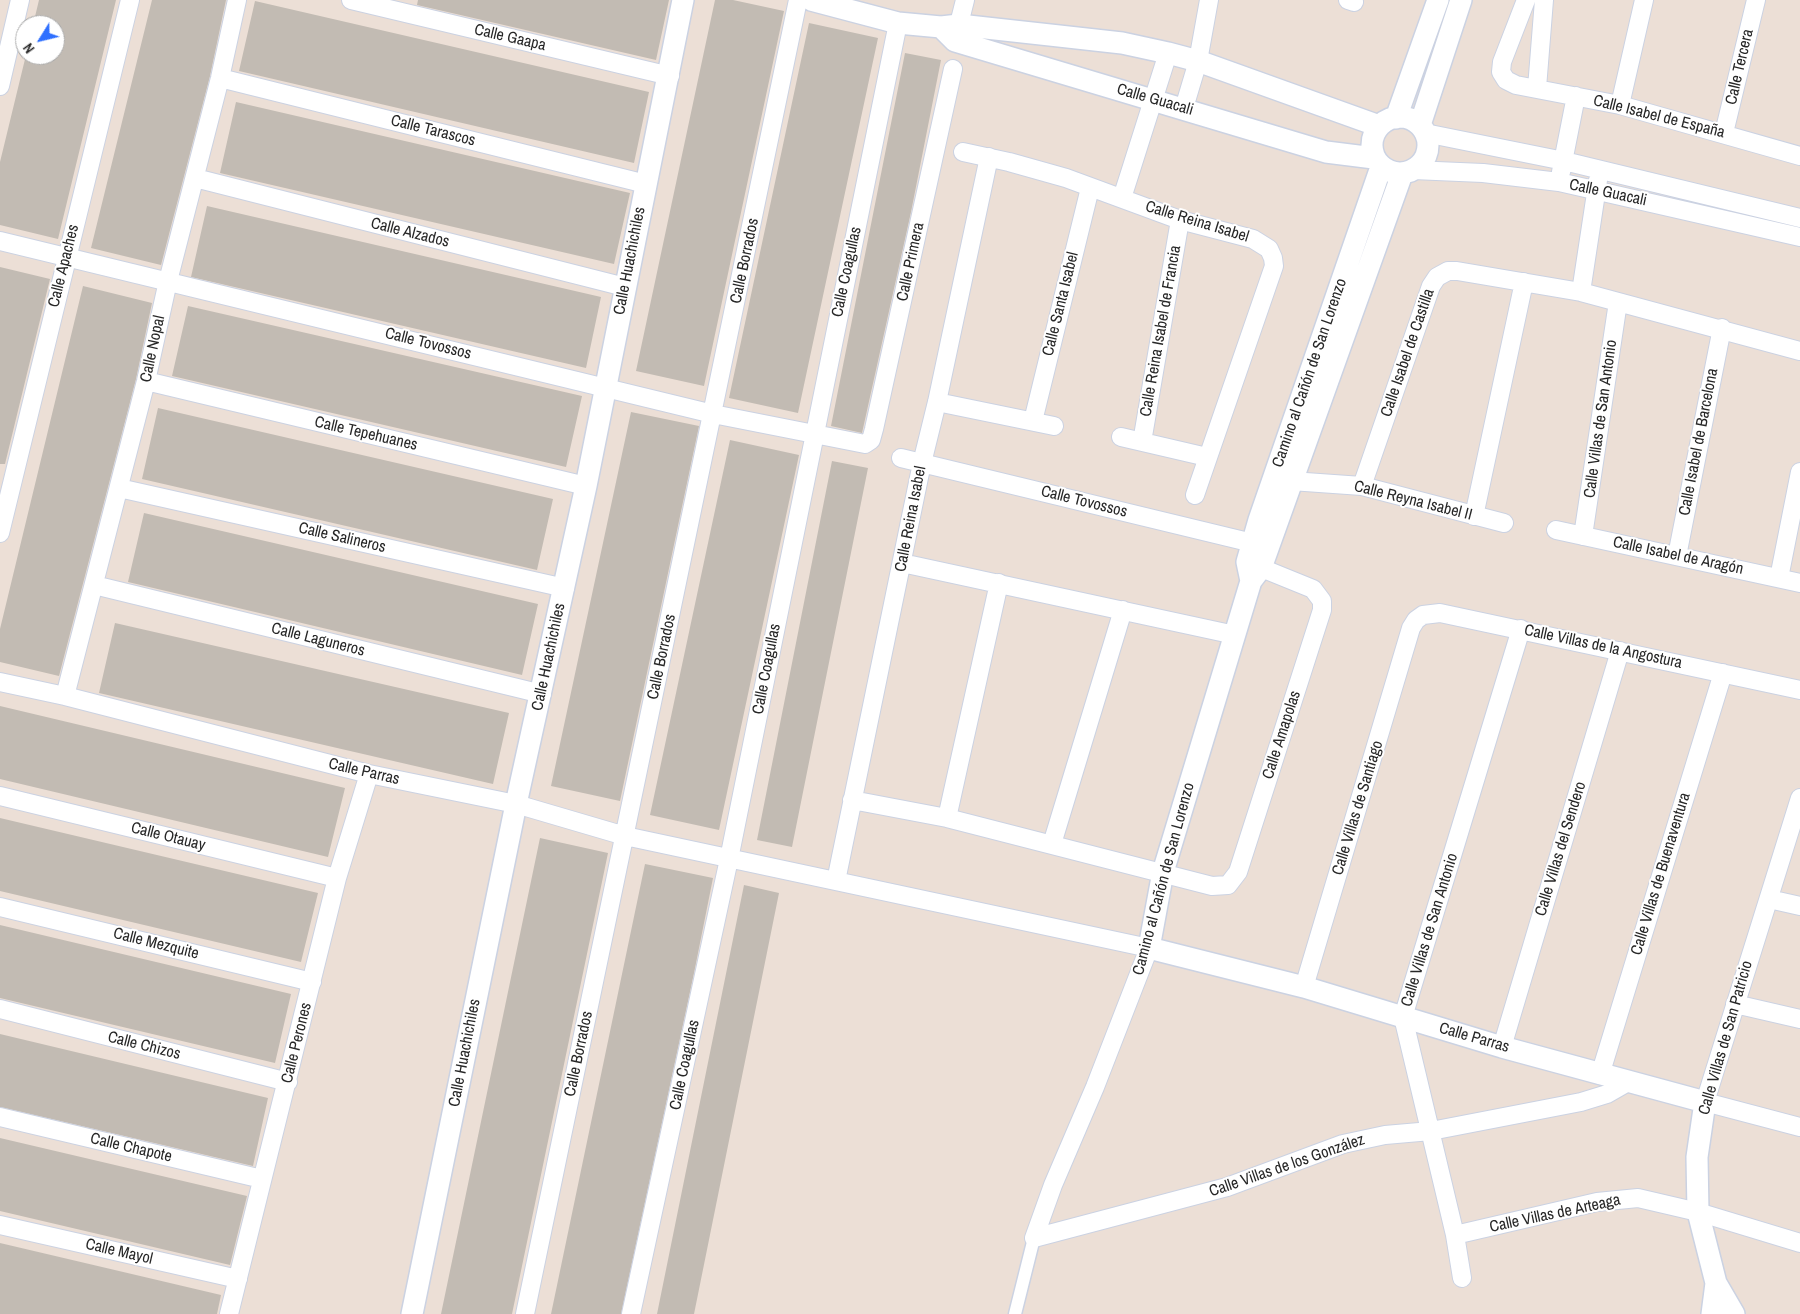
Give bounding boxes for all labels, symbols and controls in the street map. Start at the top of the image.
north arrow [15,15,65,65]
street label: Calle Gaapa [472,20,548,56]
street label: Calle Tercera [1722,27,1758,107]
text: N [19,40,38,57]
street label: Calle Guacali [1115,80,1195,120]
street label: Calle Isabel de España [1591,91,1727,143]
street label: Calle Tarascos [389,111,477,151]
street label: Calle Guacali [1567,175,1649,211]
street label: Calle Reina Isabel [1143,197,1251,247]
street label: Calle Huachichiles [610,205,650,317]
street label: Calle Alzados [369,214,451,252]
street label: Calle Borrados [727,217,763,305]
street label: Calle Primera [893,221,929,303]
street label: Calle Apaches [44,223,84,309]
street label: Calle Coagullas [828,225,866,319]
street label: Calle Reina Isabel de Francia [1136,244,1186,418]
street label: Calle Santa Isabel [1039,250,1083,358]
street label: Camino al Cañón de San Lorenzo [1269,276,1351,470]
street label: Calle Isabel de Castilla [1377,286,1439,420]
street label: Calle Nopal [137,314,169,384]
street label: Calle Tovossos [383,324,473,364]
street label: Calle Villas de San Antonio [1580,339,1622,499]
street label: Calle Isabel de Barcelona [1675,367,1723,517]
street label: Calle Tepehuanes [313,413,419,455]
street label: Calle Reina Isabel [891,465,931,573]
street label: Calle Reyna Isabel II [1352,477,1474,525]
street label: Calle Tovossos [1039,482,1129,522]
street label: Calle Salineros [297,519,387,557]
street label: Calle Isabel de Aragón [1611,533,1745,579]
street label: Calle Huachichiles [528,602,570,712]
street label: Calle Borrados [644,613,680,701]
street label: Calle Laguneros [269,619,367,661]
street label: Calle Villas de la Angostura [1522,621,1684,673]
street label: Calle Coagullas [749,622,785,716]
street label: Calle Amapolas [1259,688,1305,782]
street label: Calle Villas de Santiago [1328,738,1388,878]
street label: Calle Parras [327,755,401,789]
street label: Calle Villas del Sendero [1531,779,1591,919]
street label: Camino al Cañón de San Lorenzo [1129,781,1199,977]
street label: Calle Villas de Buenaventura [1627,790,1695,958]
street label: Calle Otauay [129,819,207,855]
street label: Calle Villas de San Antonio [1398,851,1462,1009]
street label: Calle Mezquite [111,924,201,964]
street label: Calle Villas de San Patricio [1695,959,1757,1117]
street label: Calle Huachichiles [445,997,485,1109]
street label: Calle Perones [278,1001,316,1085]
street label: Calle Borrados [561,1010,597,1098]
street label: Calle Coagullas [666,1018,704,1112]
street label: Calle Parras [1437,1019,1511,1057]
street label: Calle Chizos [106,1028,182,1064]
street label: Calle Chapote [88,1129,174,1167]
street label: Calle Villas de los González [1207,1130,1367,1202]
street label: Calle Villas de Arteaga [1488,1191,1622,1237]
street label: Calle Mayol [83,1235,155,1269]

